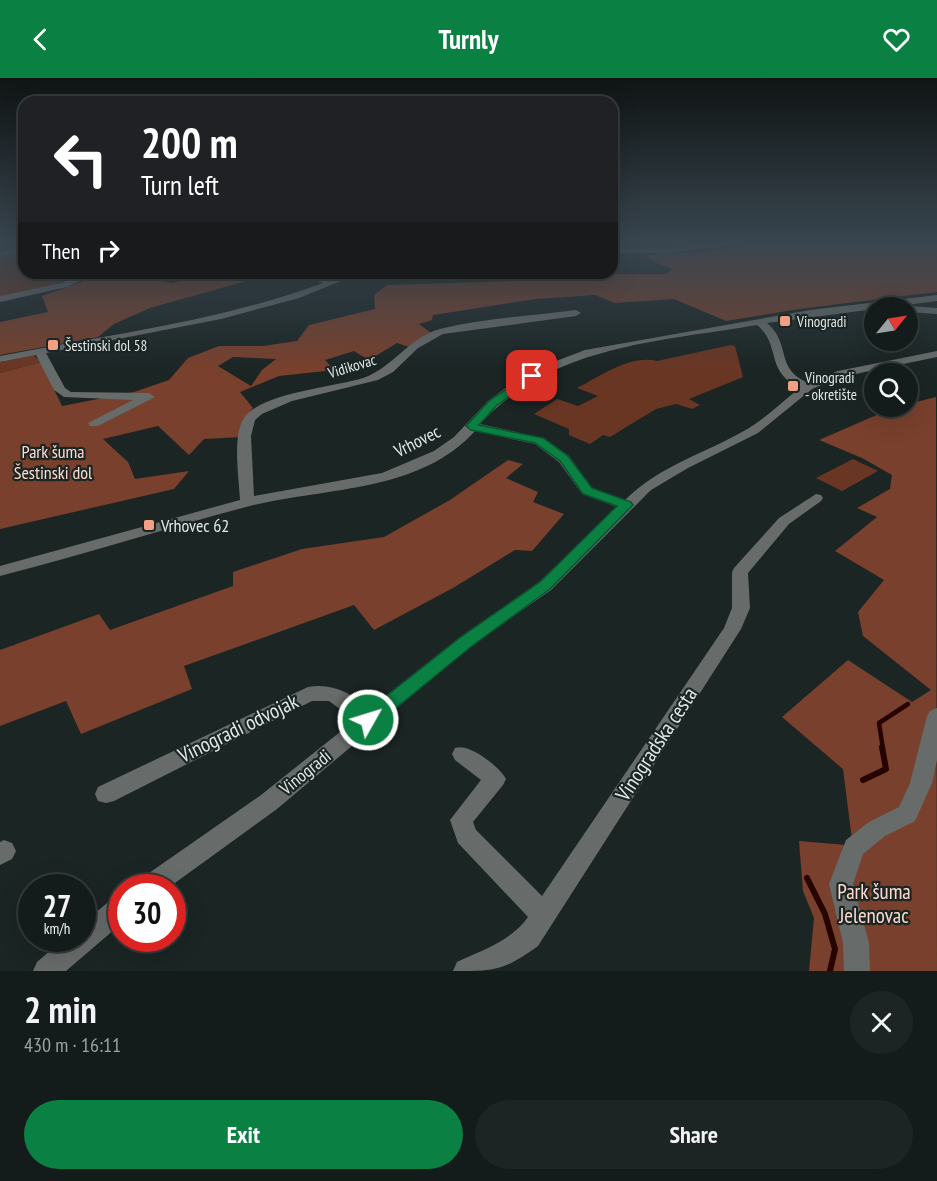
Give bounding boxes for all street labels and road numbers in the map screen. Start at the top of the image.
street label: Vidikovac [325,350,379,383]
street label: Vrhovec [389,419,444,463]
street label: Vinogradska cesta [609,682,703,807]
street label: Vinogradi odvojak [173,687,303,769]
street label: Vinogradi [274,744,335,800]

